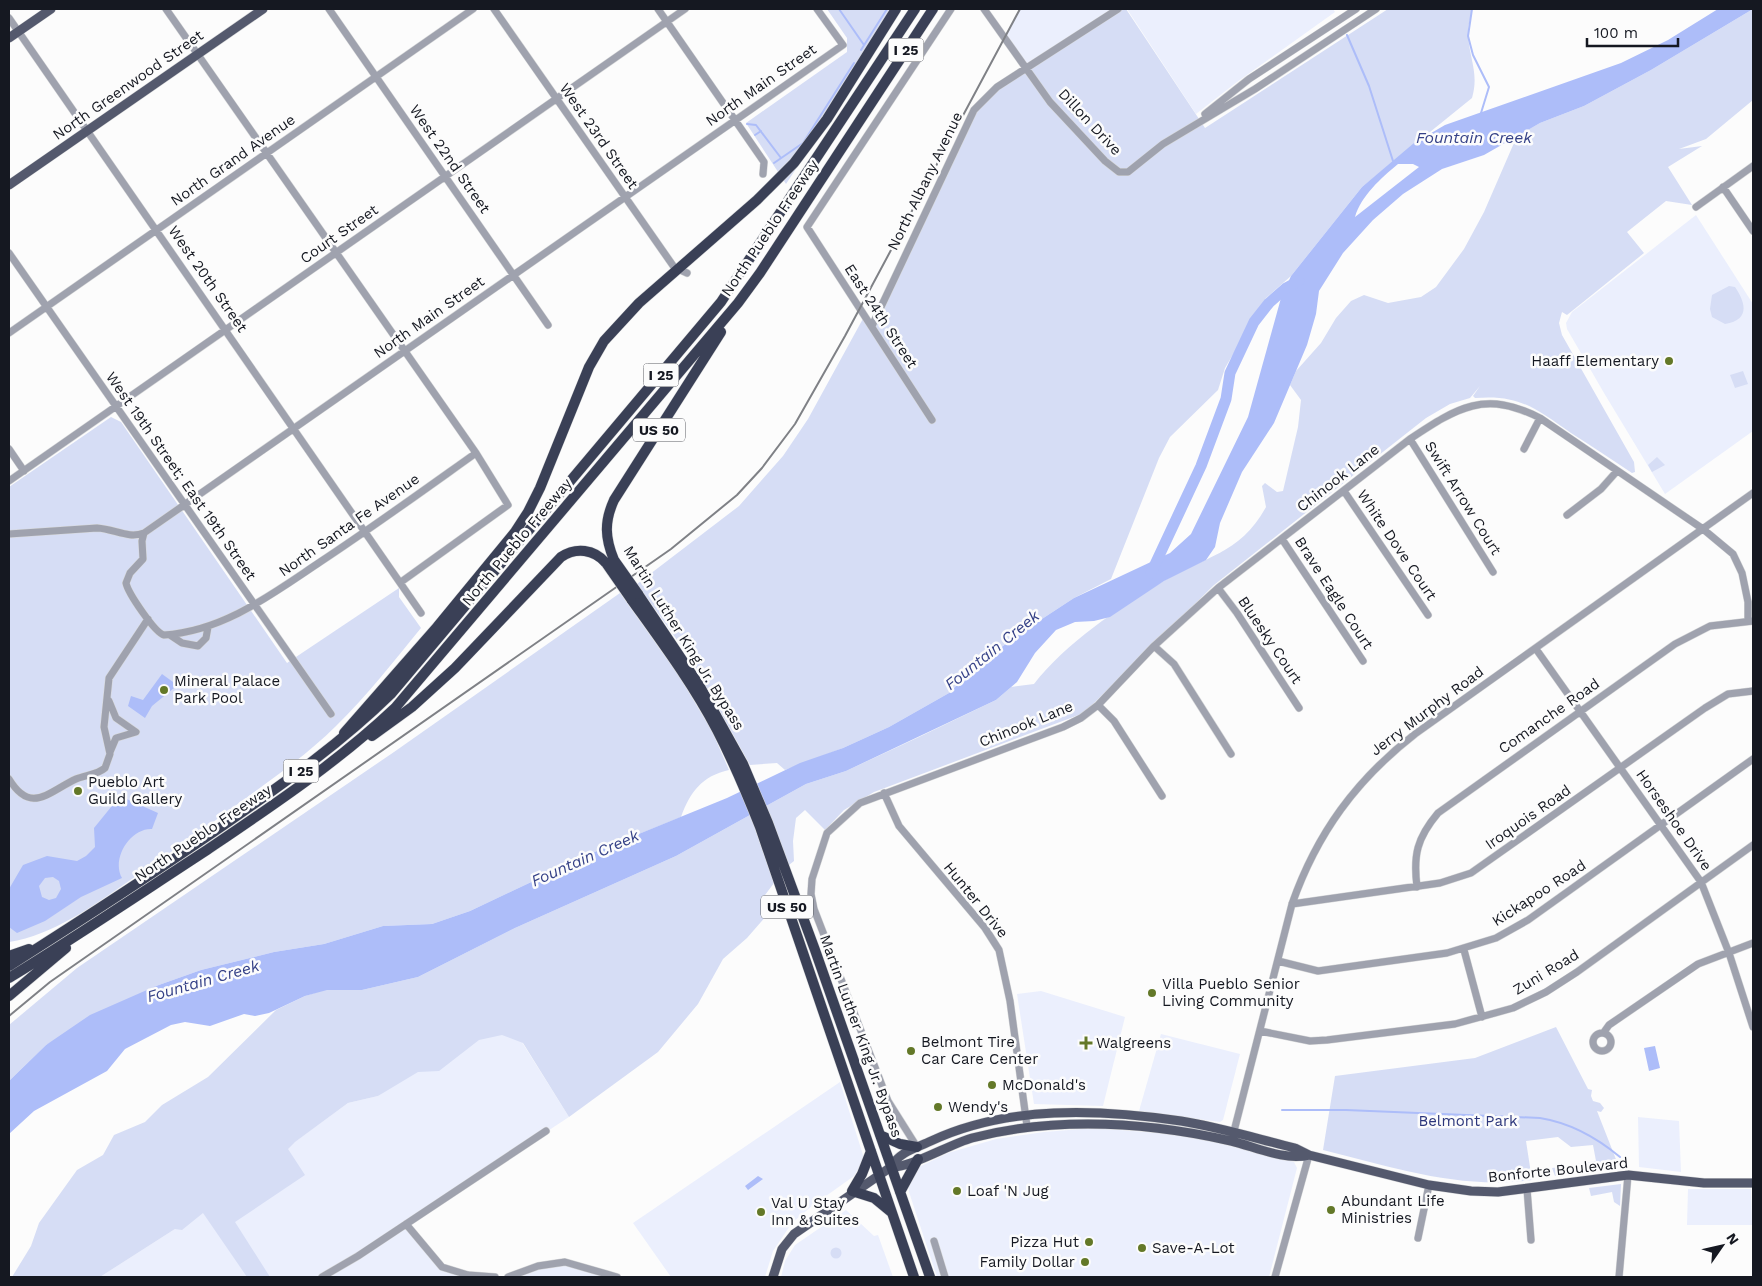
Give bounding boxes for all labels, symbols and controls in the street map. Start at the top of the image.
scale bar [1587,15,1678,47]
text: 100 m [1594,24,1638,42]
street label: North Greenwood Street [49,26,207,144]
road number: I 25 [888,38,924,62]
street label: North Main Street [702,40,820,130]
street label: West 23rd Street [556,80,643,193]
street label: Dillon Drive [1055,85,1125,159]
street label: West 22nd Street [406,101,495,217]
street label: North Albany Avenue [884,109,966,253]
street label: North Grand Avenue [167,110,299,210]
water label: Fountain Creek [1416,128,1533,147]
street label: North Pueblo Freeway [717,156,823,300]
street label: Court Street [297,200,382,267]
street label: West 20th Street [165,222,252,336]
street label: East 24th Street [841,260,922,372]
street label: North Main Street [370,272,488,362]
place label: Haaff Elementary [1531,352,1659,370]
marker: Haaff Elementary [1663,355,1675,367]
road number: I 25 [644,364,678,386]
street label: West 19th Street; East 19th Street [102,368,260,584]
road number: US 50 [633,418,685,442]
street label: Swift Arrow Court [1421,438,1506,559]
street label: Chinook Lane [1293,440,1383,516]
street label: North Santa Fe Avenue [275,470,423,580]
street label: North Pueblo Freeway [458,474,576,610]
street label: White Dove Court [1353,486,1441,604]
street label: Brave Eagle Court [1291,533,1377,653]
street label: Martin Luther King Jr. Bypass [620,542,748,734]
street label: Bluesky Court [1234,593,1306,688]
water label: Fountain Creek [941,605,1044,694]
street label: Jerry Murphy Road [1367,662,1487,760]
place label: Mineral Palace Park Pool [174,672,280,707]
street label: Comanche Road [1495,674,1603,758]
marker: Mineral Palace Park Pool [158,684,170,696]
street label: Chinook Lane [976,697,1076,751]
road number: I 25 [284,759,318,782]
street label: Horseshoe Drive [1632,766,1716,874]
place label: Pueblo Art Guild Gallery [88,773,183,808]
street label: North Pueblo Freeway [131,780,275,886]
street label: Iroquois Road [1482,781,1574,853]
marker: Pueblo Art Guild Gallery [72,785,84,797]
water label: Fountain Creek [528,825,643,890]
street label: Kickapoo Road [1489,856,1589,930]
street label: Hunter Drive [940,858,1012,942]
road number: US 50 [761,896,813,919]
street label: Martin Luther King Jr. Bypass [816,932,906,1140]
street label: Zuni Road [1510,945,1582,999]
water label: Fountain Creek [145,956,263,1006]
place label: Villa Pueblo Senior Living Community [1162,975,1300,1010]
marker: Villa Pueblo Senior Living Community [1146,987,1158,999]
place label: Belmont Tire Car Care Center [921,1033,1038,1068]
place label: Walgreens [1096,1034,1171,1052]
marker: Walgreens [1080,1037,1092,1049]
marker: Belmont Tire Car Care Center [905,1045,917,1057]
place label: McDonald's [1002,1076,1086,1094]
marker: McDonald's [986,1079,998,1091]
place label: Wendy's [948,1098,1008,1116]
marker: Wendy's [932,1101,944,1113]
park label: Belmont Park [1418,1112,1518,1130]
street label: Bonforte Boulevard [1487,1154,1629,1186]
place label: Loaf 'N Jug [967,1182,1048,1200]
marker: Loaf 'N Jug [951,1185,963,1197]
place label: Abundant Life Ministries [1341,1192,1445,1227]
place label: Val U Stay Inn & Suites [771,1194,859,1229]
marker: Abundant Life Ministries [1325,1204,1337,1216]
marker: Val U Stay Inn & Suites [755,1206,767,1218]
north arrow [1697,1221,1747,1271]
text: N [1723,1230,1742,1248]
place label: Pizza Hut [1010,1233,1080,1251]
marker: Pizza Hut [1083,1236,1095,1248]
place label: Save-A-Lot [1152,1239,1235,1257]
marker: Save-A-Lot [1136,1242,1148,1254]
place label: Family Dollar [980,1253,1075,1271]
marker: Family Dollar [1079,1256,1091,1268]

